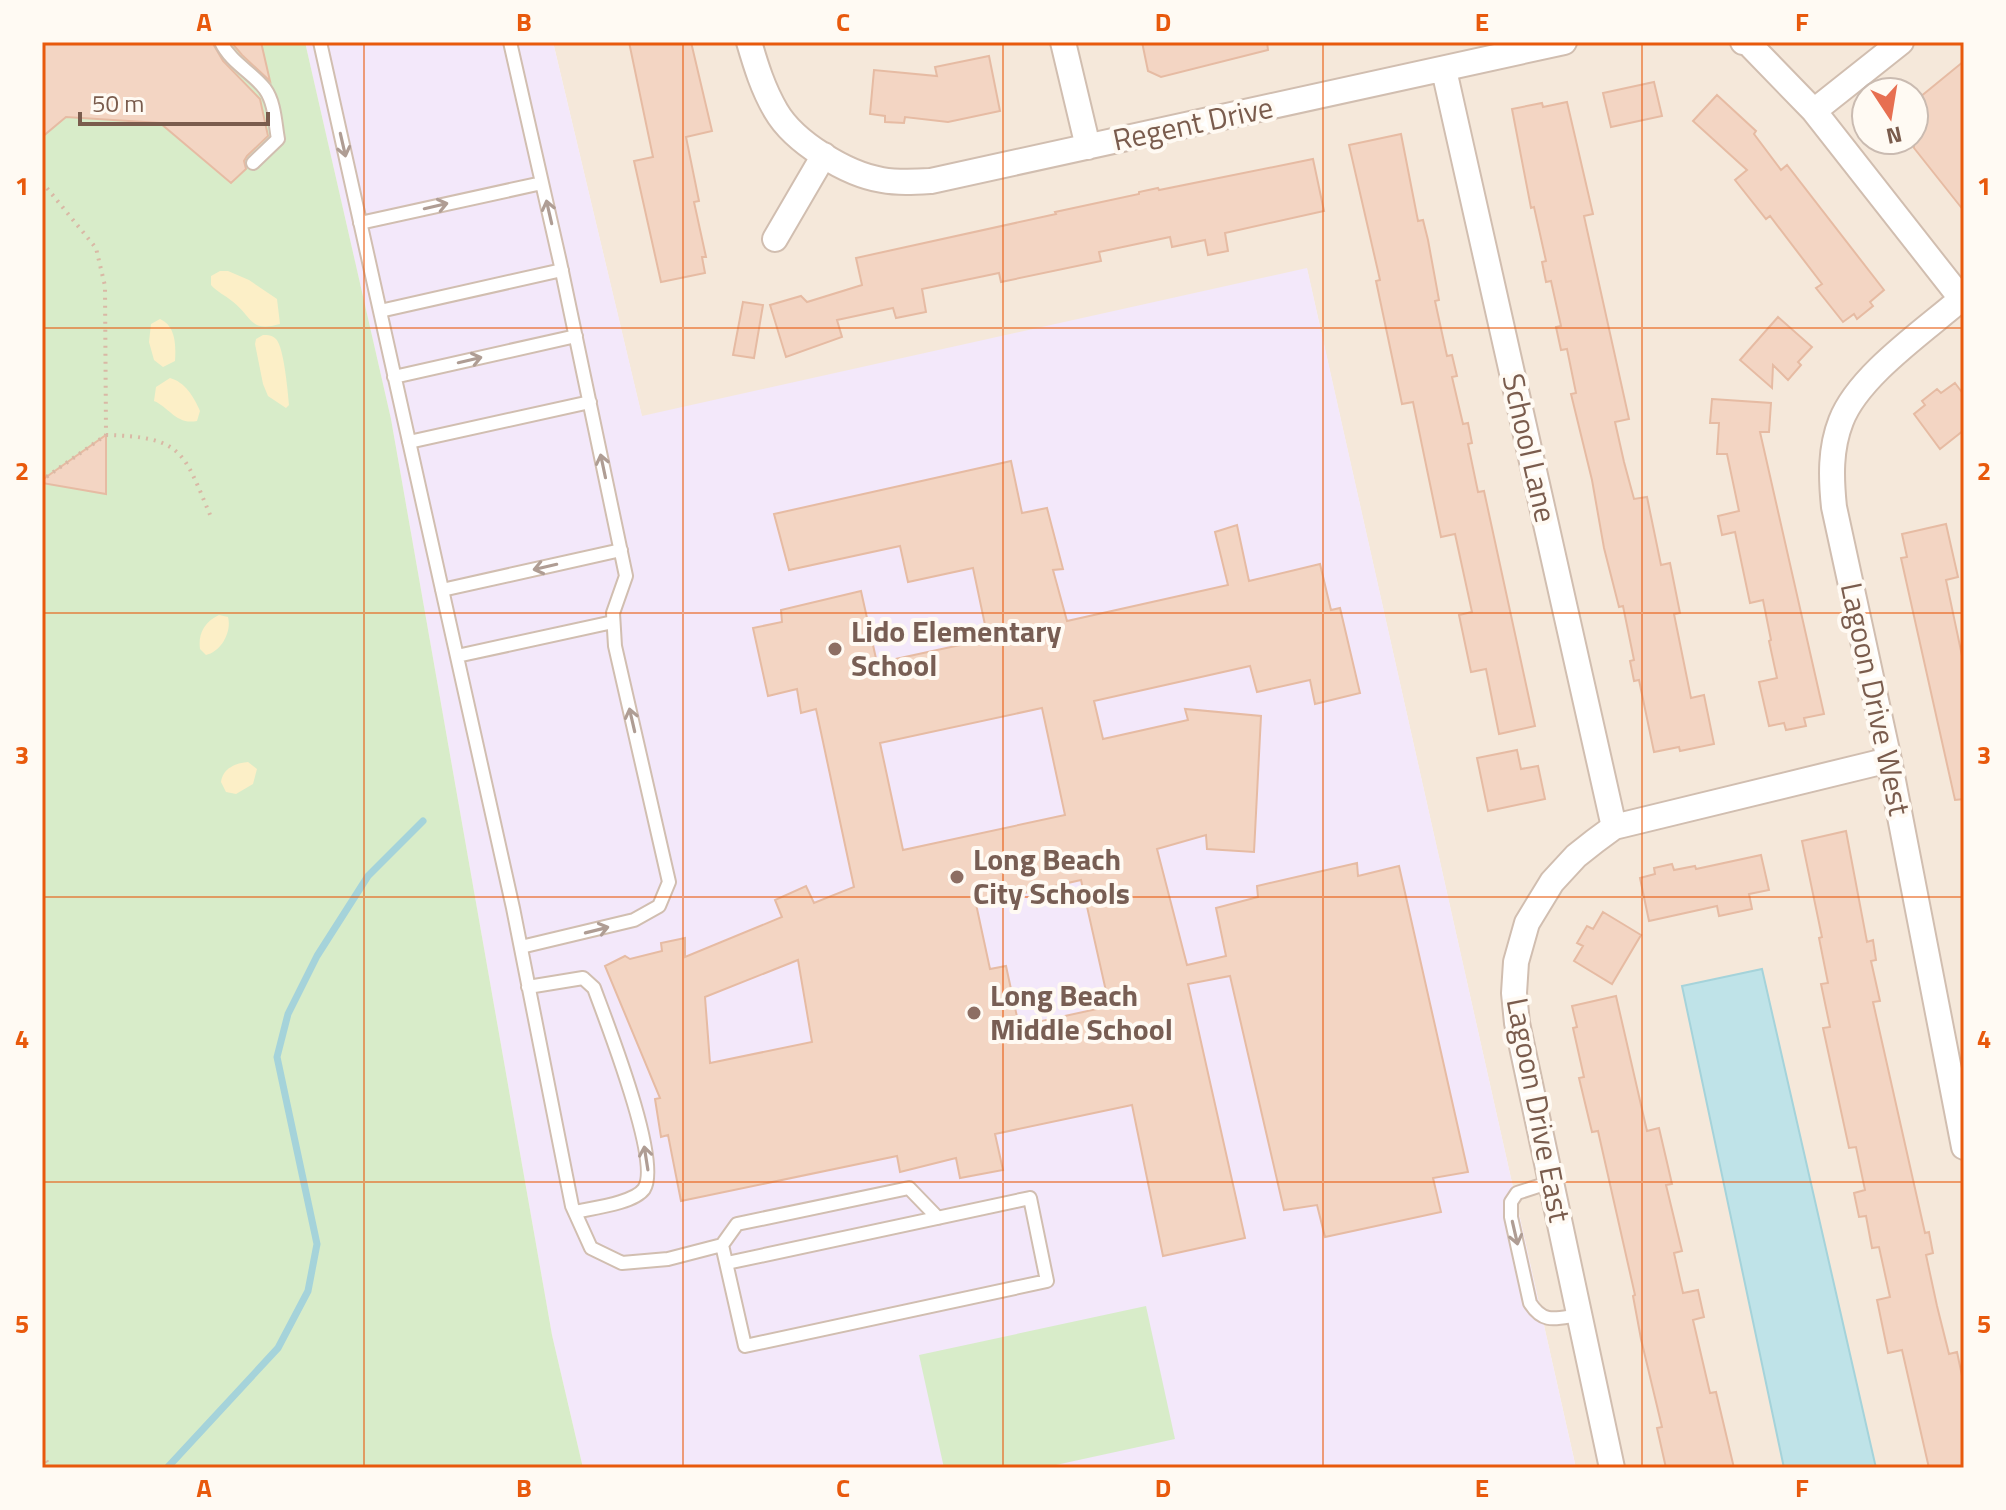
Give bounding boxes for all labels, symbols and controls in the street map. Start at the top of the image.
text: A [196,2,212,41]
text: B [516,2,532,41]
text: C [836,2,850,41]
text: D [1155,2,1171,41]
text: E [1475,2,1489,41]
text: F [1795,2,1809,41]
scale bar [80,76,268,126]
north arrow [1850,76,1930,156]
street label: Regent Drive [1108,84,1277,162]
text: 50 m [92,85,144,121]
text: N [1883,117,1905,154]
one-way arrow [336,132,351,158]
text: 1 [15,166,29,205]
text: 1 [1977,166,1991,205]
one-way arrow [423,198,449,213]
one-way arrow [541,200,556,225]
one-way arrow [457,352,483,367]
street label: School Lane [1491,369,1569,527]
text: 2 [15,451,29,490]
text: 2 [1977,451,1991,490]
one-way arrow [595,454,610,480]
one-way arrow [532,560,558,575]
street label: Lagoon Drive West [1829,578,1923,820]
place label: Lido Elementary School [851,608,1061,688]
marker: Lido Elementary School [826,640,844,658]
one-way arrow [624,707,639,733]
text: 3 [15,735,29,774]
text: 3 [1977,735,1991,774]
place label: Long Beach City Schools [973,836,1130,916]
marker: Long Beach City Schools [948,868,966,886]
one-way arrow [583,921,609,936]
place label: Long Beach Middle School [990,972,1173,1052]
street label: Lagoon Drive East [1495,994,1583,1226]
marker: Long Beach Middle School [965,1004,983,1022]
text: 4 [15,1019,29,1058]
text: 4 [1977,1019,1991,1058]
one-way arrow [638,1146,653,1171]
one-way arrow [1508,1219,1523,1245]
text: 5 [15,1304,29,1343]
text: 5 [1977,1304,1991,1343]
text: A [196,1468,212,1507]
text: B [516,1468,532,1507]
text: C [836,1468,850,1507]
text: D [1155,1468,1171,1507]
text: E [1475,1468,1489,1507]
text: F [1795,1468,1809,1507]

